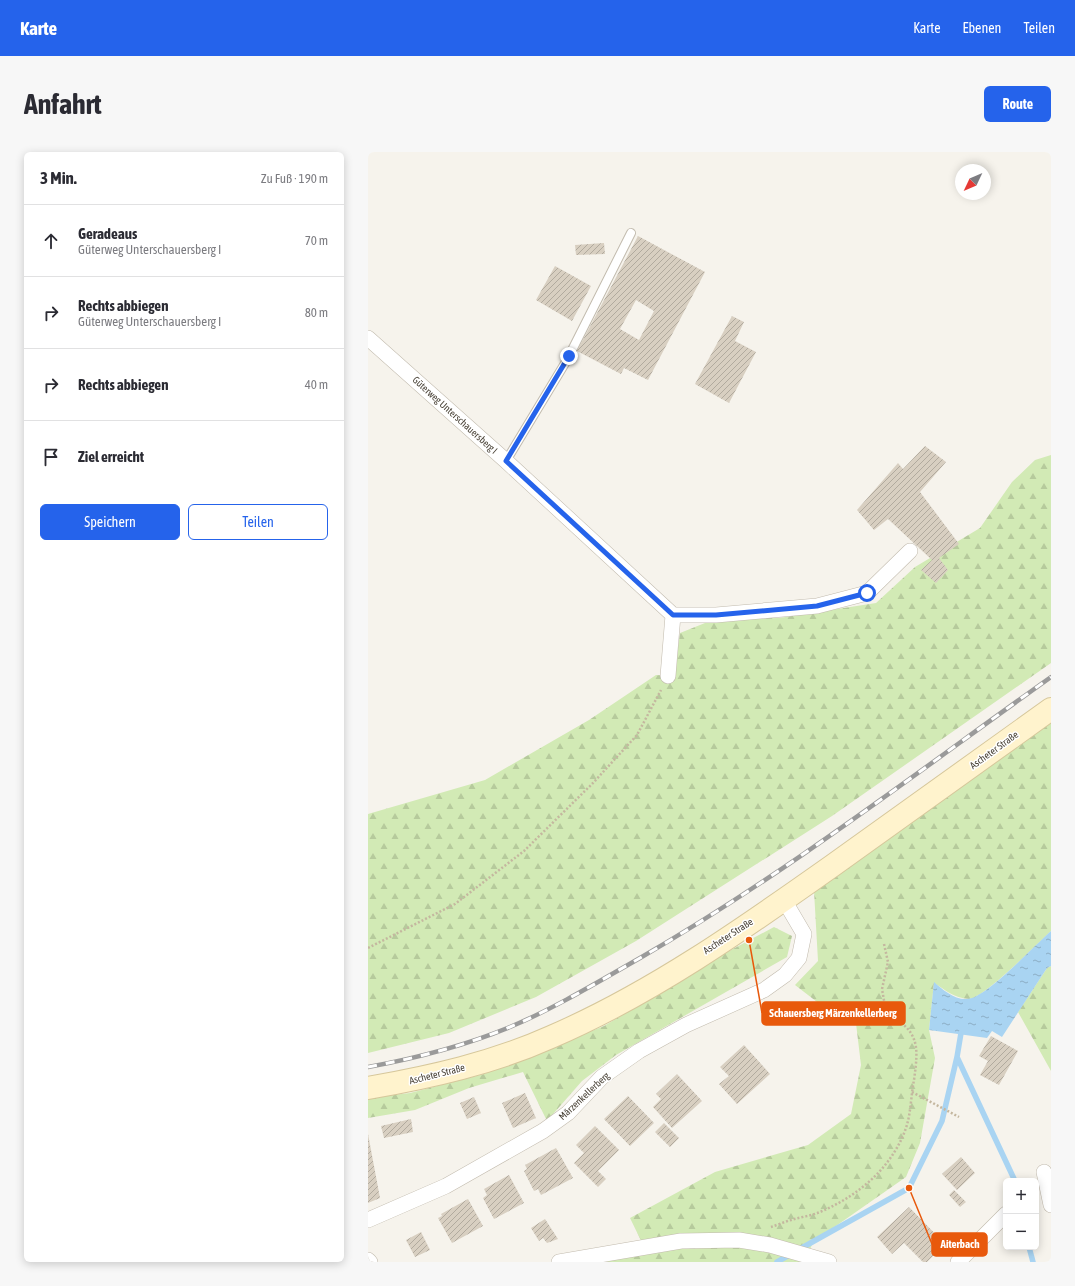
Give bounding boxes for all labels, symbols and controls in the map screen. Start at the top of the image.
text: Karte [20,17,57,39]
text: Karte [913,20,940,36]
text: Ebenen [962,20,1001,36]
text: Teilen [1023,20,1055,36]
button: Route [984,86,1051,122]
text: Anfahrt [24,88,102,120]
north arrow [955,164,991,200]
text: 3 Min. [40,168,77,188]
text: Zu Fuß · 190 m [261,171,328,186]
text: Geradeaus [78,225,137,242]
icon: ahead [40,230,62,252]
text: 70 m [305,233,328,248]
text: Güterweg Unterschauersberg I [78,242,221,257]
text: Rechts abbiegen [78,297,168,314]
icon: right [40,302,62,324]
text: 80 m [305,305,328,320]
text: Güterweg Unterschauersberg I [78,314,221,329]
route end [560,347,578,365]
icon: right [40,374,62,396]
street label: Güterweg Unterschauersberg I [410,374,500,456]
text: Rechts abbiegen [78,376,168,393]
text: 40 m [305,377,328,392]
icon: arrive [40,446,62,468]
text: Ziel erreicht [78,448,144,465]
button: Speichern [40,504,180,540]
button: Teilen [188,504,328,540]
route start [858,584,876,602]
street label: Ascheter Straße [968,729,1021,771]
street label: Ascheter Straße [701,916,755,956]
callout: Schauersberg Märzenkellerberg [762,1002,905,1025]
text: Schauersberg Märzenkellerberg [769,1007,897,1019]
street label: Ascheter Straße [408,1062,466,1086]
street label: Märzenkellerberg [557,1069,612,1122]
map controls [1003,1178,1039,1250]
button: + [1003,1178,1039,1214]
button: − [1003,1214,1039,1250]
callout: Aiterbach [932,1233,987,1256]
text: Aiterbach [940,1238,979,1250]

